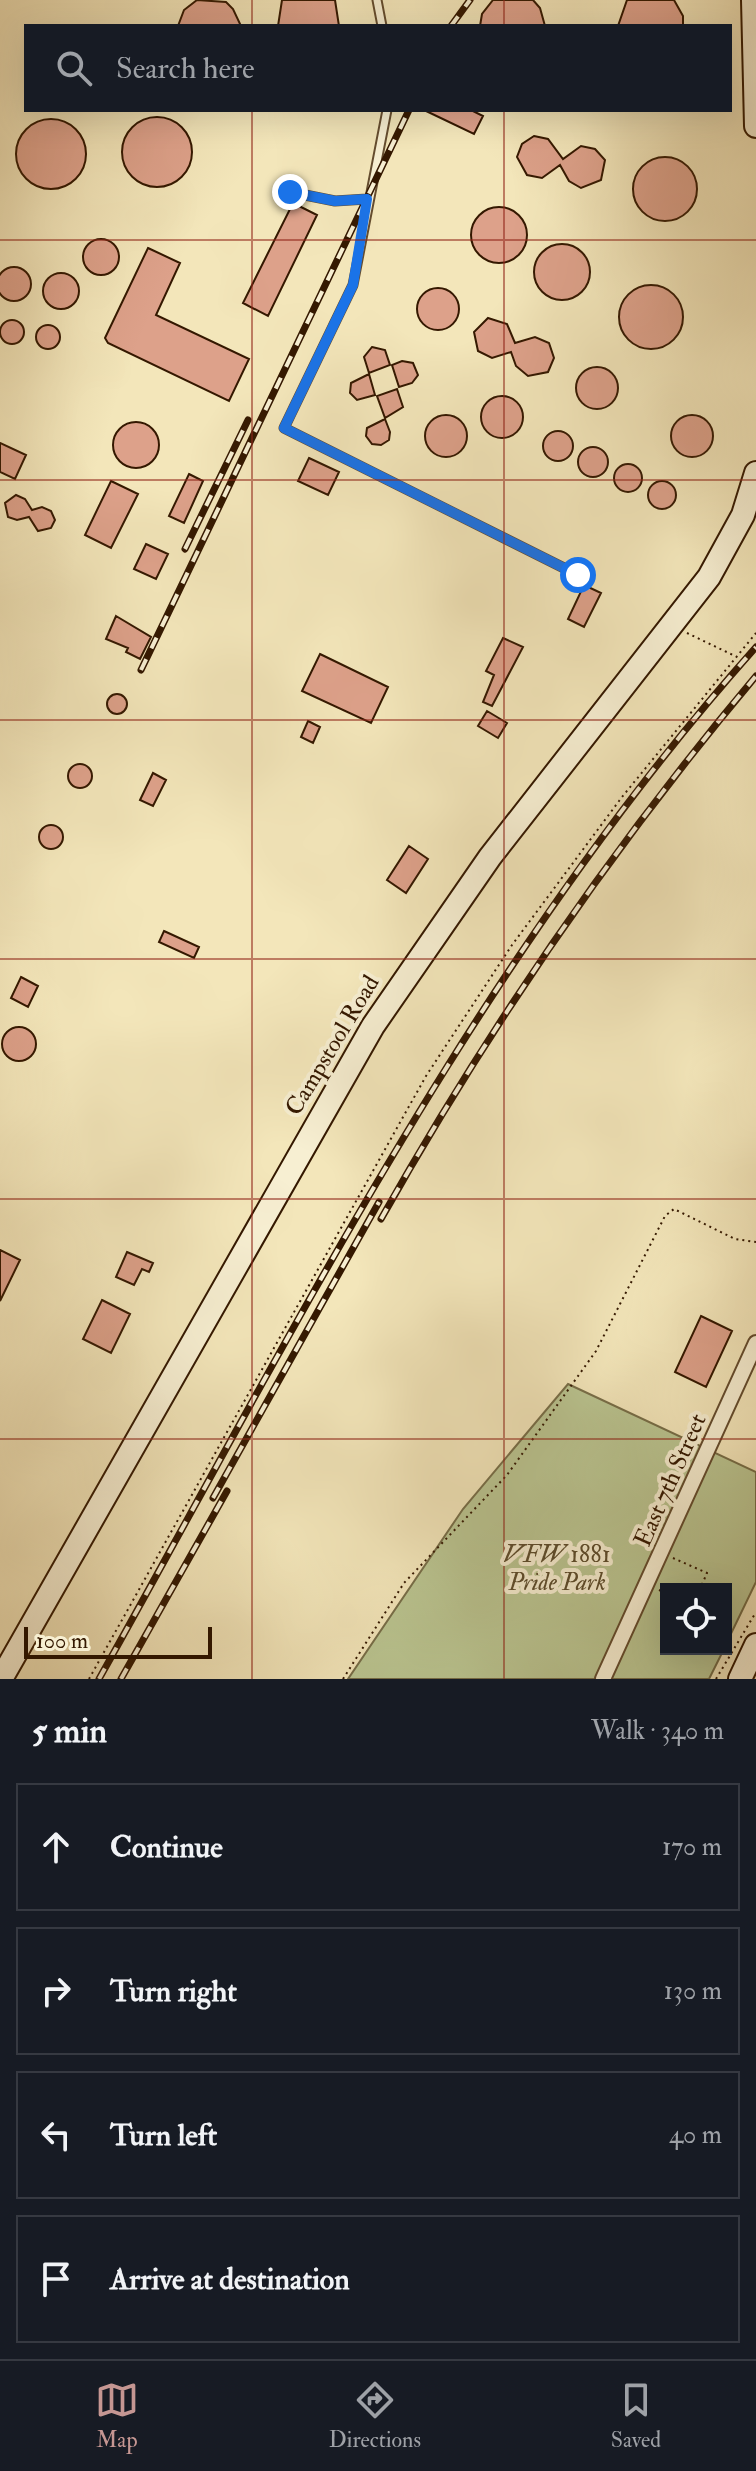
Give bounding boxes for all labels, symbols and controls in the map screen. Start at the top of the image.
search box [24,24,732,112]
icon: search [52,46,96,90]
text: Search here [116,50,255,87]
route end [272,174,308,210]
route start [560,557,596,593]
street label: Campstool Road [278,969,387,1121]
street label: East 7th Street [627,1409,714,1552]
park label: VFW 1881 Pride Park [503,1539,611,1598]
map controls [660,1583,732,1655]
button: locate [660,1583,732,1655]
scale bar [24,1623,212,1659]
text: 100 m [36,1627,88,1655]
text: 5 min [32,1710,107,1753]
text: Walk · 340 m [591,1715,724,1747]
icon: ahead [34,1825,78,1869]
text: Continue [110,1829,223,1866]
text: 170 m [662,1831,722,1863]
icon: right [34,1969,78,2013]
text: Turn right [110,1973,237,2010]
text: 130 m [664,1975,722,2007]
icon: left [34,2113,78,2157]
text: Turn left [110,2117,217,2154]
text: 40 m [669,2119,722,2151]
icon: arrive [34,2257,78,2301]
text: Arrive at destination [110,2261,350,2298]
tab: Map [95,2378,139,2454]
tab: Directions [329,2378,421,2454]
tab: Saved [611,2378,661,2454]

